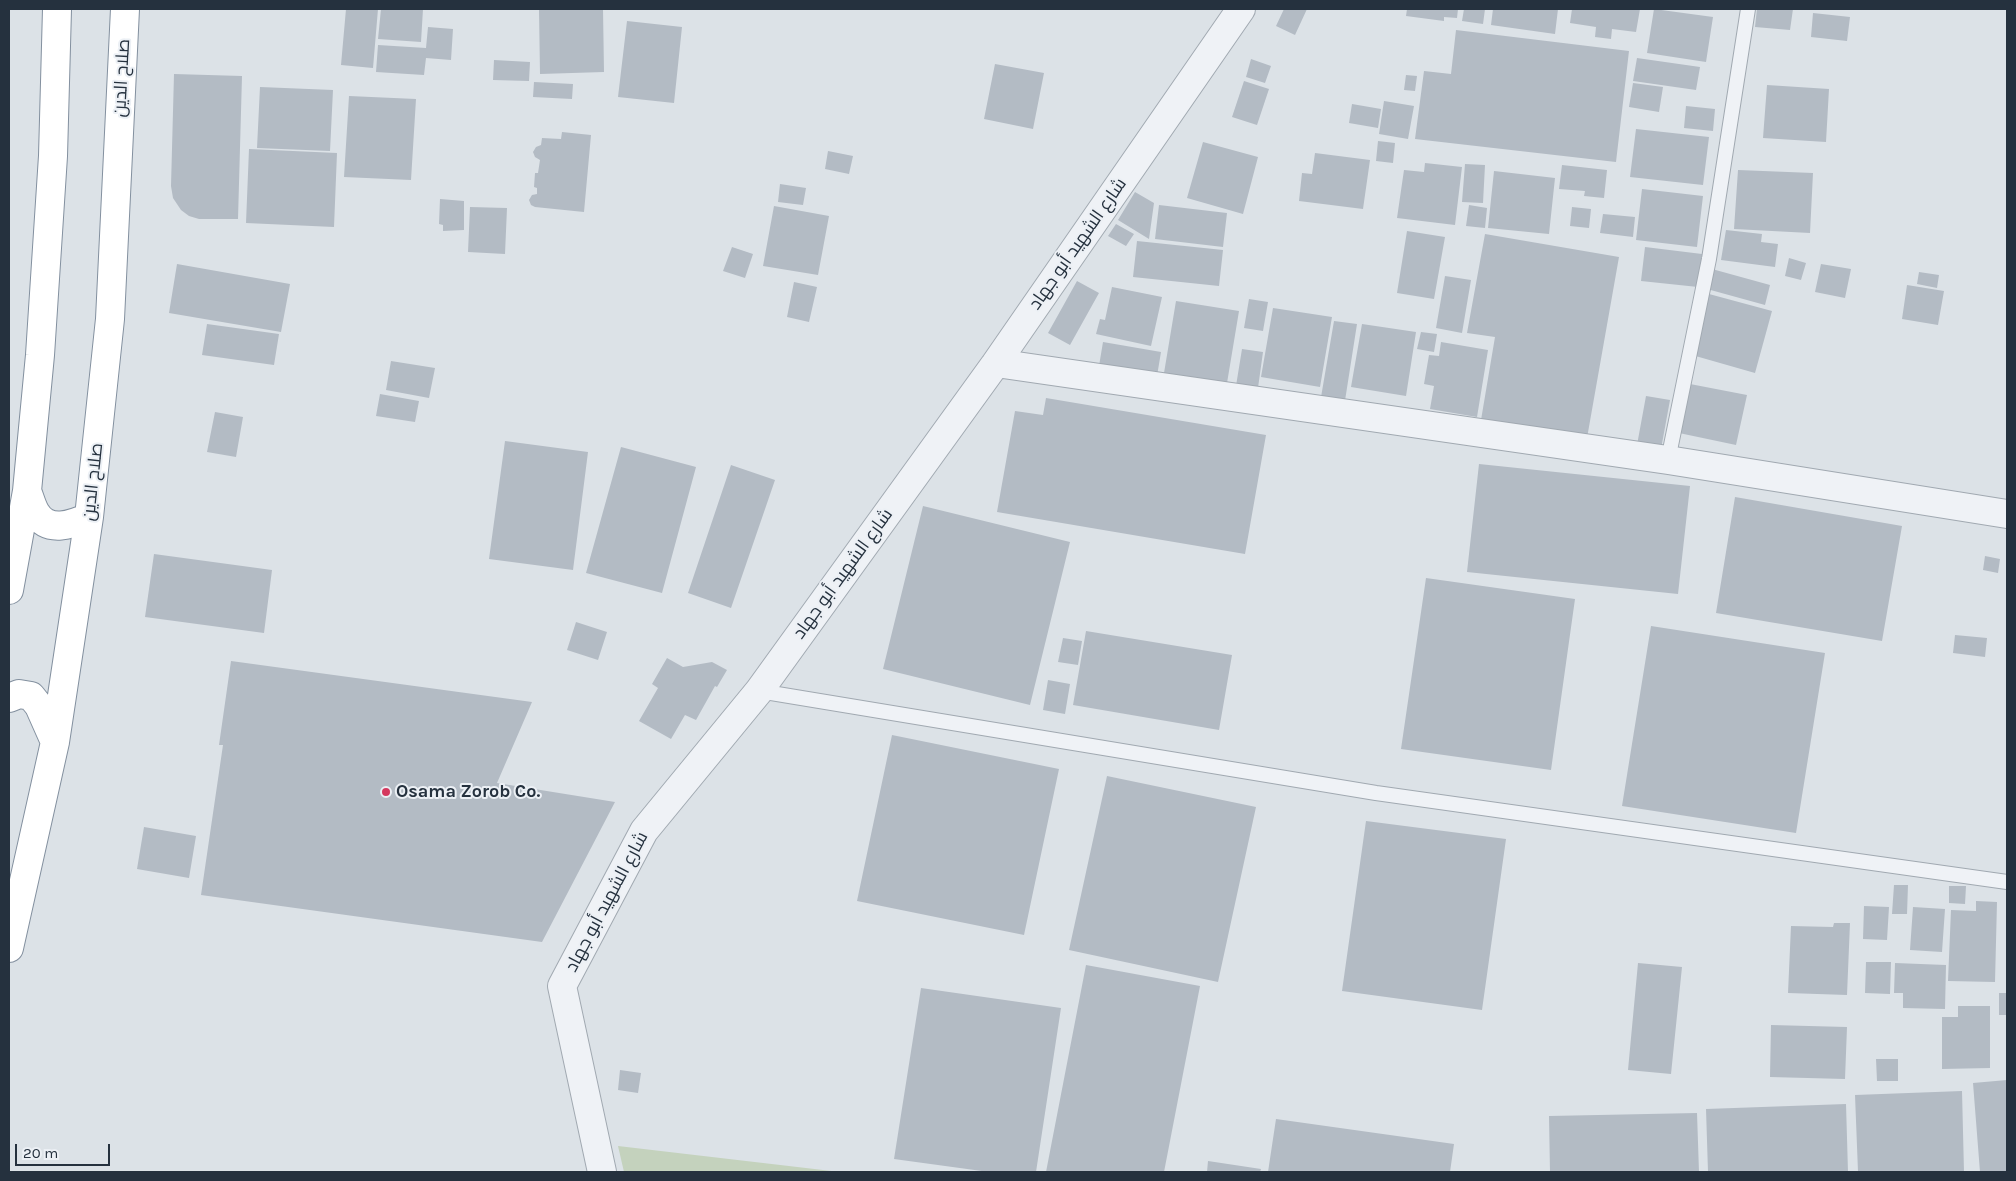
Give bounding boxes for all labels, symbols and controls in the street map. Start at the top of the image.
street label: صلاح الدين [109,38,135,118]
street label: شارع الشهيد أبو جهاد [1025,174,1131,314]
street label: صلاح الدين [78,442,108,522]
street label: شارع الشهيد أبو جهاد [789,505,897,643]
place label: Osama Zorob Co. [396,781,540,803]
marker: Osama Zorob Co. [380,786,392,798]
street label: شارع الشهيد أبو جهاد [561,828,653,976]
scale bar [18,1134,112,1166]
text: 20 m [23,1144,58,1162]

